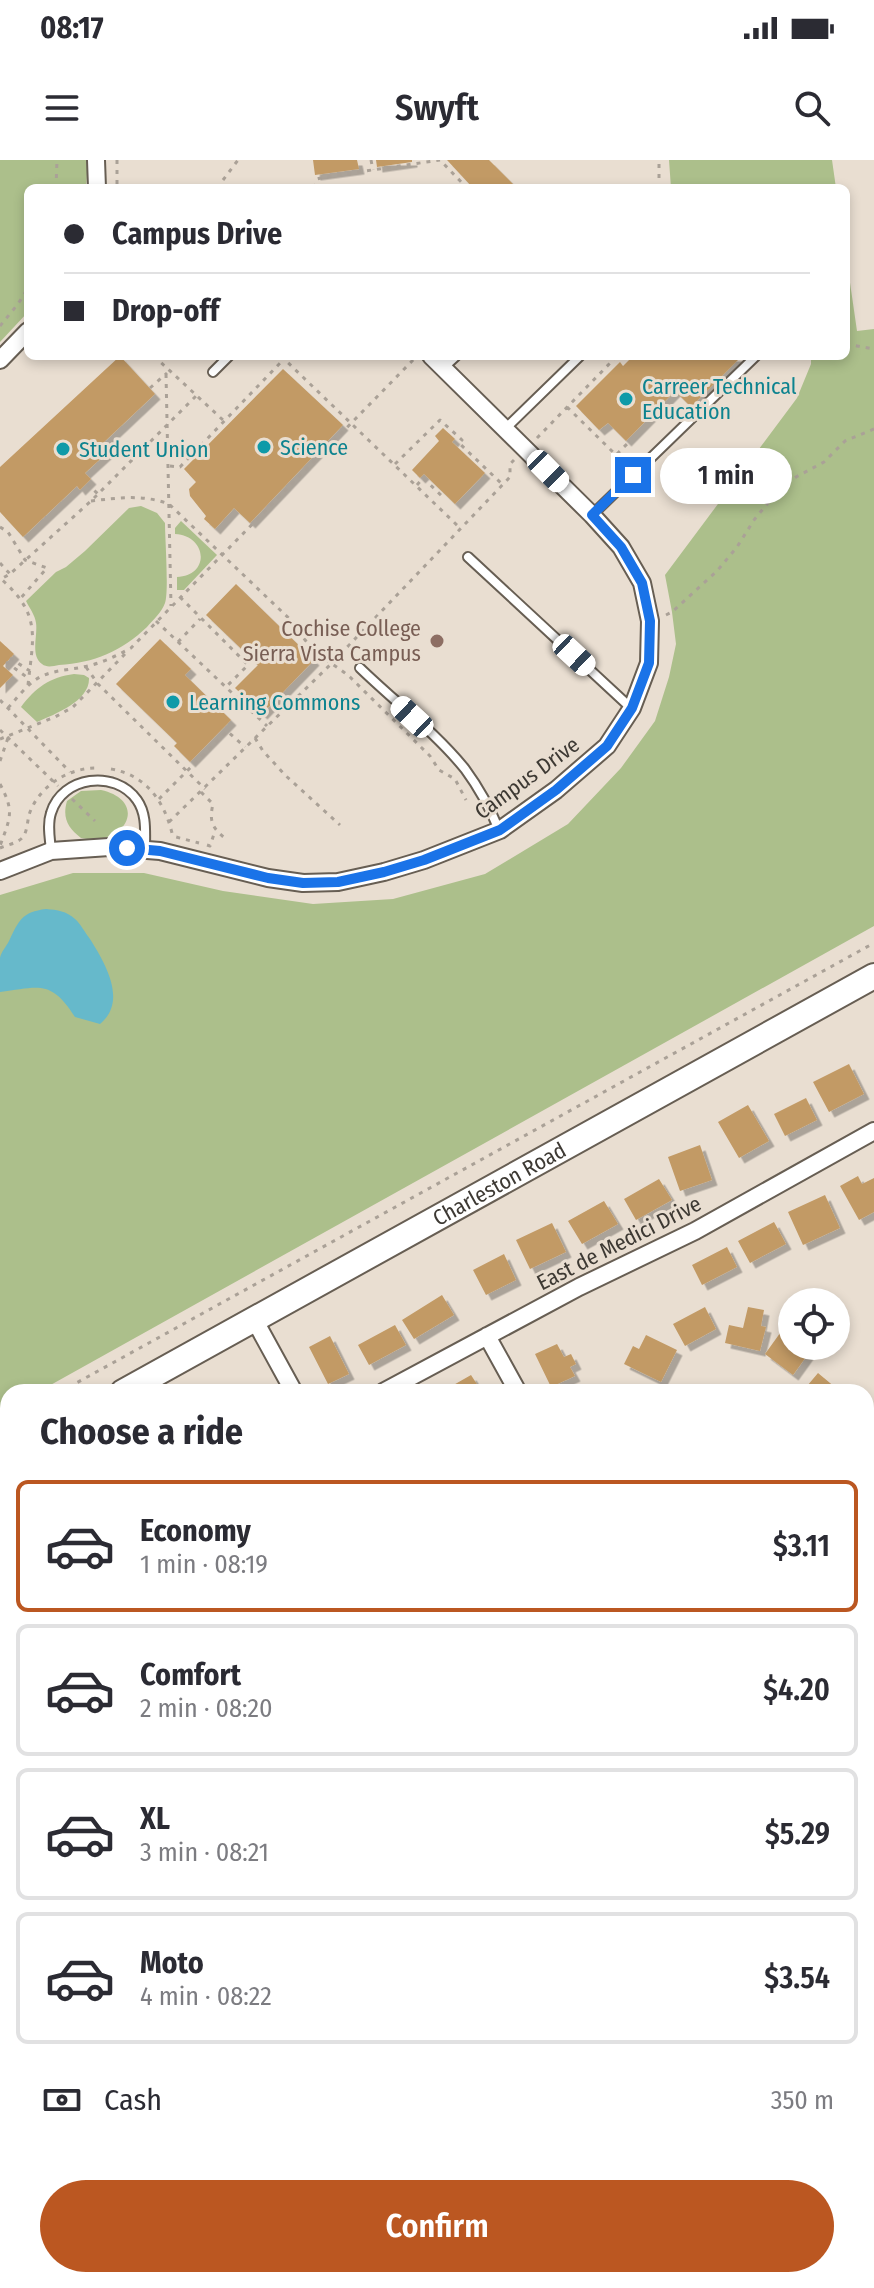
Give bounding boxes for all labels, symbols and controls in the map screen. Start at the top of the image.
text: 08:17 [40,10,104,46]
icon: menu [40,86,84,130]
text: Swyft [395,86,479,130]
icon: search [790,86,834,130]
text: Campus Drive [112,216,282,252]
text: Drop-off [112,293,219,329]
place label: Carreer Technical Education [642,373,797,425]
marker: Carreer Technical Education [617,390,635,408]
place label: Science [280,434,348,461]
place label: Student Union [79,436,208,463]
marker: Science [255,438,273,456]
marker: Student Union [54,440,72,458]
car [523,446,573,496]
callout: 1 min [661,447,793,503]
route end [615,457,651,493]
text: 1 min [698,460,754,491]
place label: Cochise College Sierra Vista Campus [243,615,421,667]
car [548,630,600,680]
marker: Cochise College Sierra Vista Campus [428,632,446,650]
place label: Learning Commons [189,689,360,716]
car [386,692,438,742]
marker: Learning Commons [164,693,182,711]
street label: Campus Drive [469,731,585,825]
route start [109,830,145,866]
street label: Charleston Road [428,1136,570,1231]
street label: East de Medici Drive [532,1190,706,1296]
map controls [778,1288,850,1360]
button: locate [778,1288,850,1360]
text: Choose a ride [40,1410,243,1454]
icon: car [44,1510,116,1582]
text: Economy [140,1513,251,1549]
text: $3.11 [773,1528,830,1564]
text: 1 min · 08:19 [140,1549,268,1580]
icon: car [44,1654,116,1726]
text: Comfort [140,1657,241,1693]
text: $4.20 [763,1672,830,1708]
text: 2 min · 08:20 [140,1693,273,1724]
icon: car [44,1798,116,1870]
text: XL [140,1801,170,1837]
text: $5.29 [765,1816,830,1852]
text: 3 min · 08:21 [140,1837,269,1868]
icon: car [44,1942,116,2014]
text: Moto [140,1945,204,1981]
text: $3.54 [764,1960,830,1996]
text: 4 min · 08:22 [140,1981,272,2012]
icon: cash [40,2078,84,2122]
text: Cash [104,2082,162,2118]
text: 350 m [771,2085,834,2116]
button: Confirm [40,2180,834,2272]

